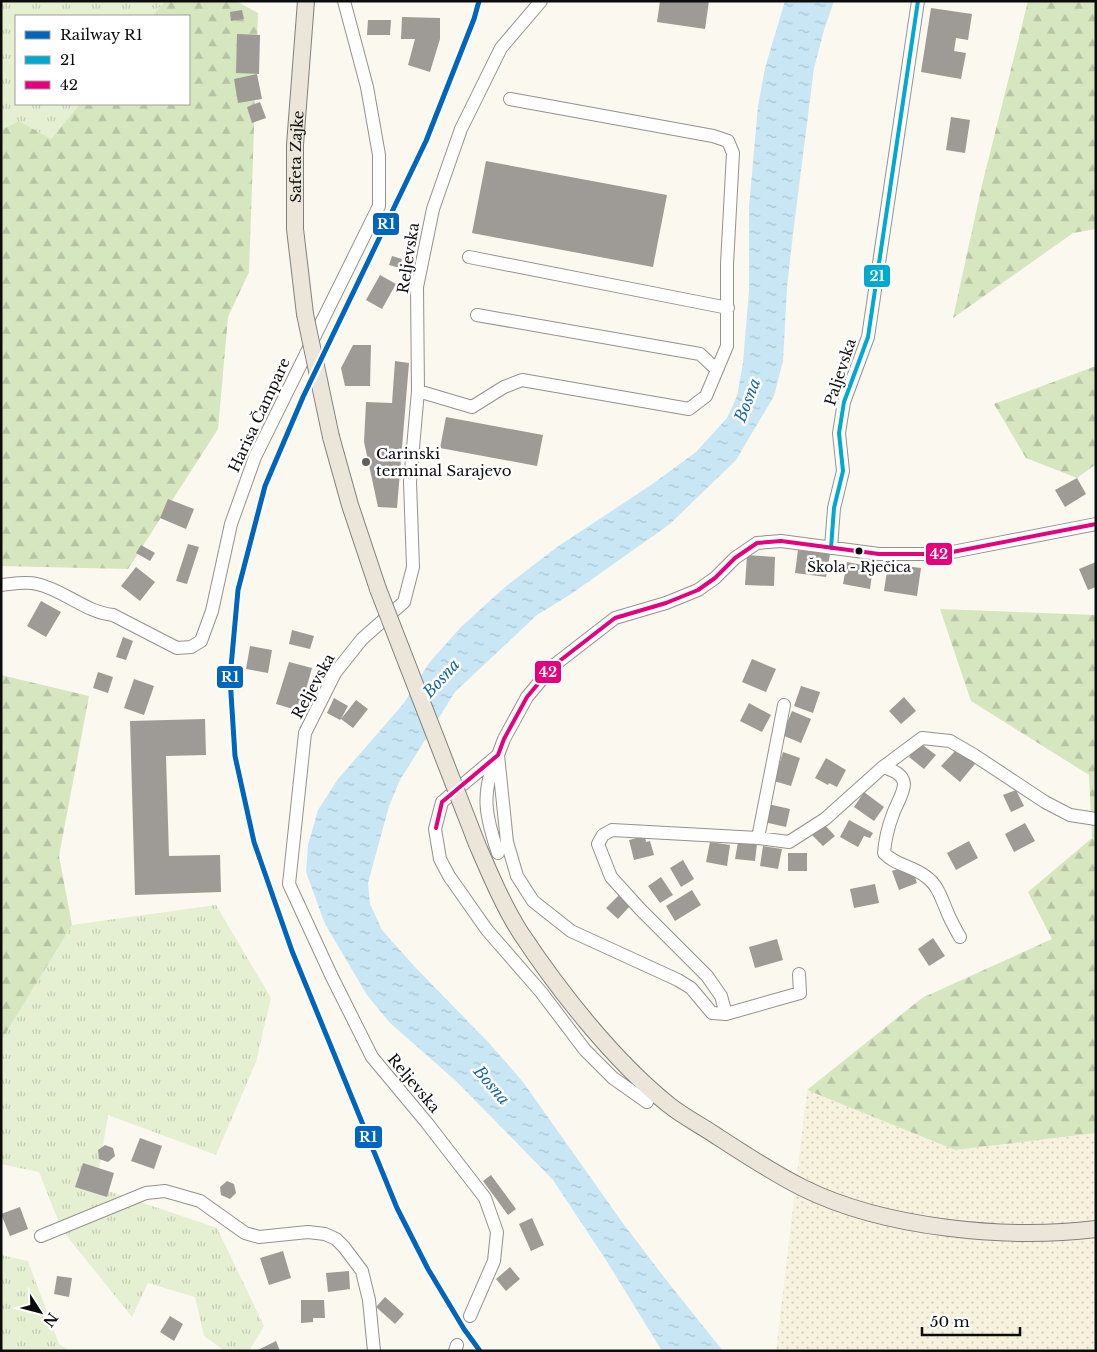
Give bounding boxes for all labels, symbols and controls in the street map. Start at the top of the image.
legend [15,15,190,105]
text: Railway R1 [60,25,143,44]
text: 21 [60,50,76,69]
text: 42 [60,75,78,94]
street label: Safeta Zajke [286,110,307,203]
line badge: R1 [372,212,400,236]
text: R1 [377,215,395,233]
street label: Reljevska [393,221,423,295]
line badge: 21 [863,264,891,288]
text: 21 [869,267,885,285]
street label: Paljevska [820,335,860,408]
street label: Harisa Čampare [224,355,294,475]
water label: Bosna [729,375,764,426]
place label: Carinski terminal Sarajevo [376,444,512,480]
marker: Carinski terminal Sarajevo [360,456,372,468]
line badge: 42 [925,542,953,566]
text: 42 [930,545,948,563]
marker: Škola - Rječica [854,546,864,556]
place label: Škola - Rječica [807,557,911,576]
street label: Reljevska [287,650,339,722]
water label: Bosna [418,654,464,702]
line badge: 42 [534,660,562,684]
text: 42 [539,663,557,681]
line badge: R1 [216,665,244,689]
text: R1 [221,668,239,686]
street label: Reljevska [384,1050,445,1117]
water label: Bosna [469,1061,514,1109]
line badge: R1 [354,1125,383,1149]
text: R1 [359,1128,377,1146]
north arrow [15,1287,65,1337]
scale bar [922,1304,1020,1336]
text: N [39,1309,62,1330]
text: 50 m [930,1312,970,1331]

